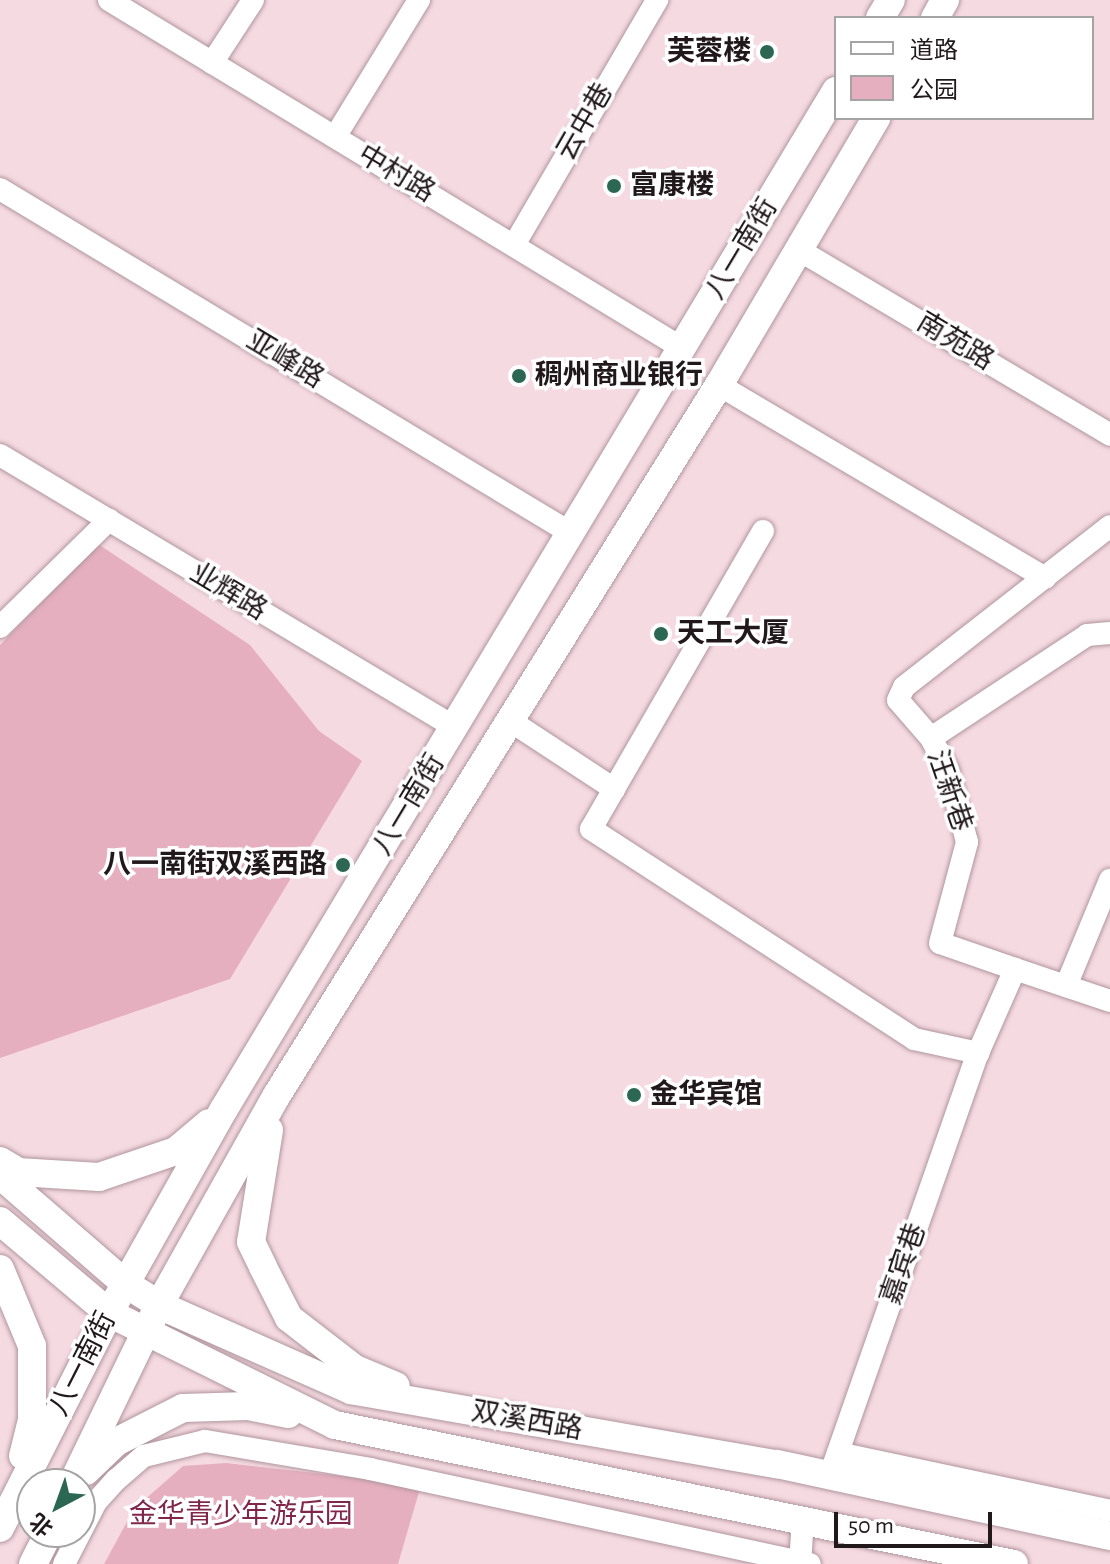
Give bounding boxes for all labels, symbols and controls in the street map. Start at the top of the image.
legend [834,16,1094,120]
place label: 芙蓉楼 [667,35,751,69]
text: 道路 [910,39,958,63]
marker: 芙蓉楼 [758,43,776,61]
street label: 云中巷 [549,77,621,167]
text: 公园 [910,79,958,103]
street label: 中村路 [351,138,441,210]
place label: 富康楼 [630,169,714,203]
marker: 富康楼 [605,177,623,195]
street label: 八一南街 [699,192,785,306]
street label: 南苑路 [910,306,1000,378]
street label: 亚峰路 [240,324,330,396]
place label: 稠州商业银行 [535,359,703,393]
marker: 稠州商业银行 [510,367,528,385]
street label: 业辉路 [183,556,273,628]
place label: 天工大厦 [677,617,789,651]
marker: 天工大厦 [652,625,670,643]
street label: 汪新巷 [919,746,979,836]
street label: 八一南街 [366,748,452,862]
place label: 八一南街双溪西路 [103,848,327,882]
marker: 八一南街双溪西路 [334,856,352,874]
place label: 金华宾馆 [650,1078,762,1112]
marker: 金华宾馆 [625,1086,643,1104]
street label: 嘉宾巷 [874,1219,934,1309]
street label: 八一南街 [43,1306,123,1422]
street label: 双溪西路 [469,1395,585,1447]
north arrow [16,1468,96,1548]
scale bar [838,1496,996,1546]
park label: 金华青少年游乐园 [129,1498,353,1532]
text: 北 [26,1509,57,1540]
text: 50 m [848,1514,894,1538]

